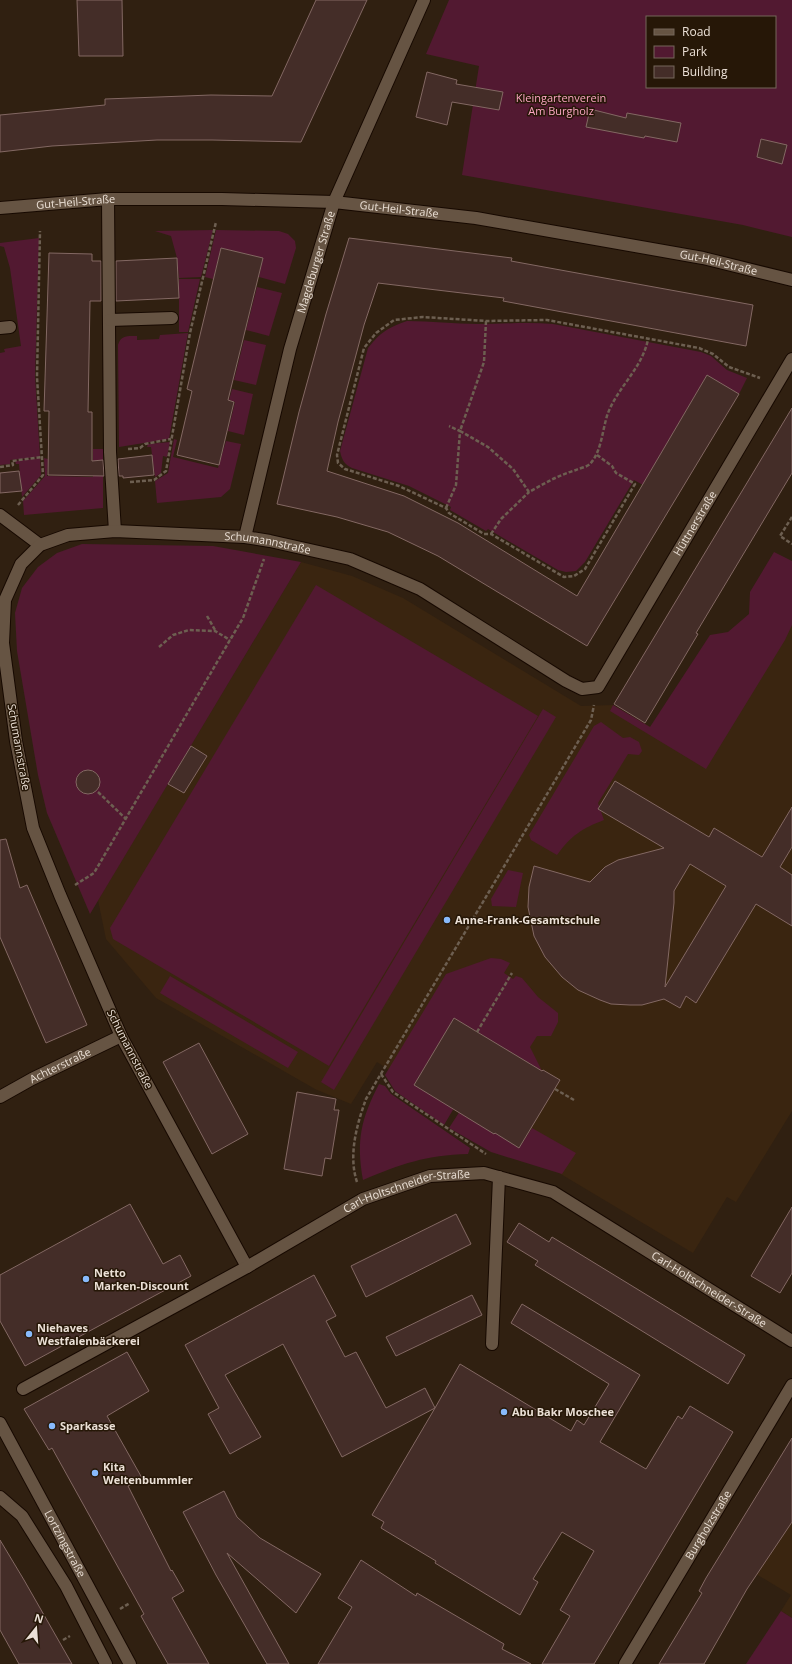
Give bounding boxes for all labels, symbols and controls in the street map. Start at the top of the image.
legend [646,16,776,88]
text: Road [682,23,711,40]
text: Park [682,43,708,60]
text: Building [682,63,728,80]
park label: Kleingartenverein Am Burgholz [516,90,606,118]
street label: Gut-Heil-Straße [36,191,115,212]
street label: Gut-Heil-Straße [359,197,439,221]
street label: Magdeburger Straße [293,209,338,315]
street label: Gut-Heil-Straße [679,246,759,278]
street label: Hüttnerstraße [669,488,719,558]
street label: Schumannstraße [224,528,312,557]
street label: Schumannstraße [5,703,34,791]
place label: Anne-Frank-Gesamtschule [455,912,600,927]
marker: Anne-Frank-Gesamtschule [442,915,452,925]
street label: Schumannstraße [104,1006,157,1091]
street label: Achterstraße [27,1044,93,1086]
street label: Carl-Holtschneider-Straße [340,1166,470,1216]
street label: Carl-Holtschneider-Straße [649,1247,770,1330]
place label: Netto Marken-Discount [94,1265,189,1293]
marker: Netto Marken-Discount [81,1274,91,1284]
place label: Niehaves Westfalenbäckerei [37,1320,140,1348]
marker: Niehaves Westfalenbäckerei [24,1329,34,1339]
place label: Abu Bakr Moschee [512,1404,614,1419]
marker: Abu Bakr Moschee [499,1407,509,1417]
place label: Sparkasse [60,1418,116,1433]
marker: Sparkasse [47,1421,57,1431]
place label: Kita Weltenbummler [103,1459,193,1487]
marker: Kita Weltenbummler [90,1468,100,1478]
street label: Burgholzstraße [681,1487,734,1562]
street label: Lortzingstraße [41,1507,90,1580]
north arrow [16,1608,56,1648]
text: N [33,1609,46,1626]

